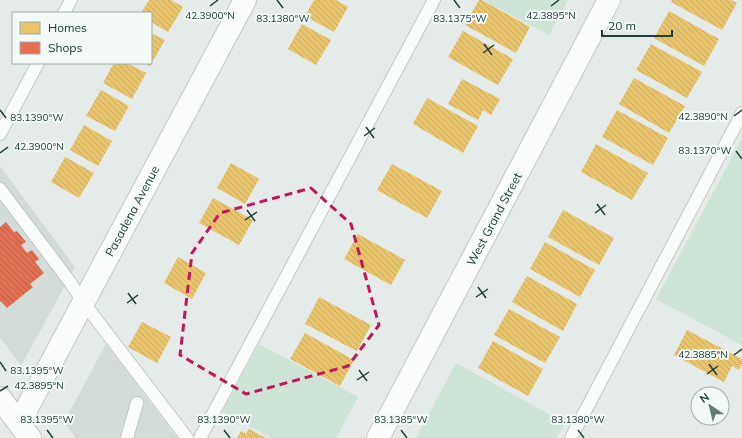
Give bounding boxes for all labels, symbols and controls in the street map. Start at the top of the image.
text: 42.3900°N [185,9,235,22]
text: 42.3895°N [526,9,576,22]
legend [12,12,152,64]
text: 83.1380°W [256,12,310,25]
text: 83.1375°W [433,12,487,25]
scale bar [602,12,672,38]
text: 20 m [608,18,636,33]
text: Homes [48,20,87,35]
text: Shops [48,40,83,55]
text: 42.3890°N [678,110,728,123]
text: 83.1390°W [10,111,64,124]
text: 42.3900°N [14,140,64,153]
text: 83.1370°W [678,144,732,157]
street label: Pasadena Avenue [102,163,162,259]
street label: West Grand Street [463,170,525,268]
text: 42.3885°N [678,348,728,361]
text: 83.1395°W [10,364,64,377]
text: 42.3895°N [14,379,64,392]
north arrow [690,386,730,426]
text: N [697,390,712,406]
text: 83.1395°W [20,413,74,426]
text: 83.1390°W [197,413,251,426]
text: 83.1385°W [374,413,428,426]
text: 83.1380°W [551,413,605,426]

